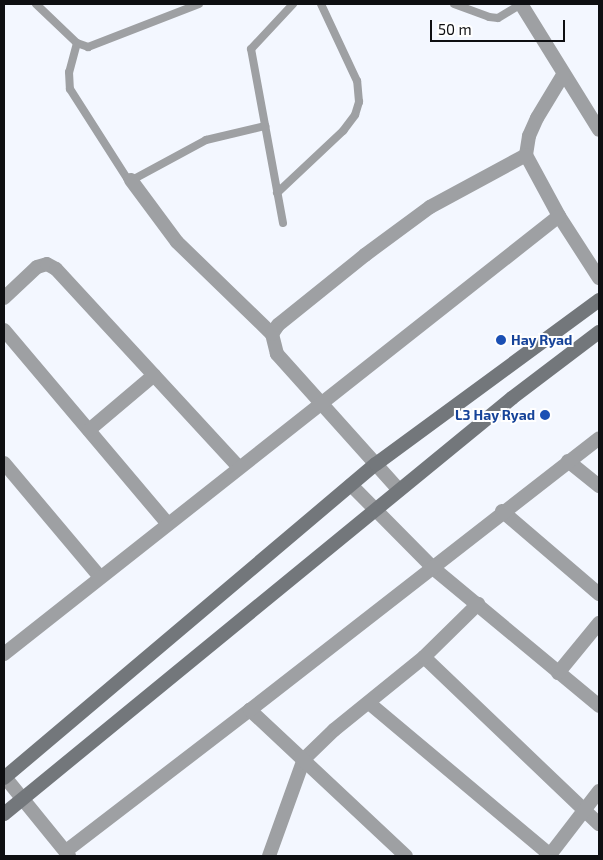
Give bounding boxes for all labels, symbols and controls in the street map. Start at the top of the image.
scale bar [433,10,568,42]
text: 50 m [438,20,472,38]
place label: Hay Ryad [511,332,573,348]
marker: Hay Ryad [495,334,507,346]
place label: L3 Hay Ryad [455,407,535,423]
marker: L3 Hay Ryad [539,409,551,421]

